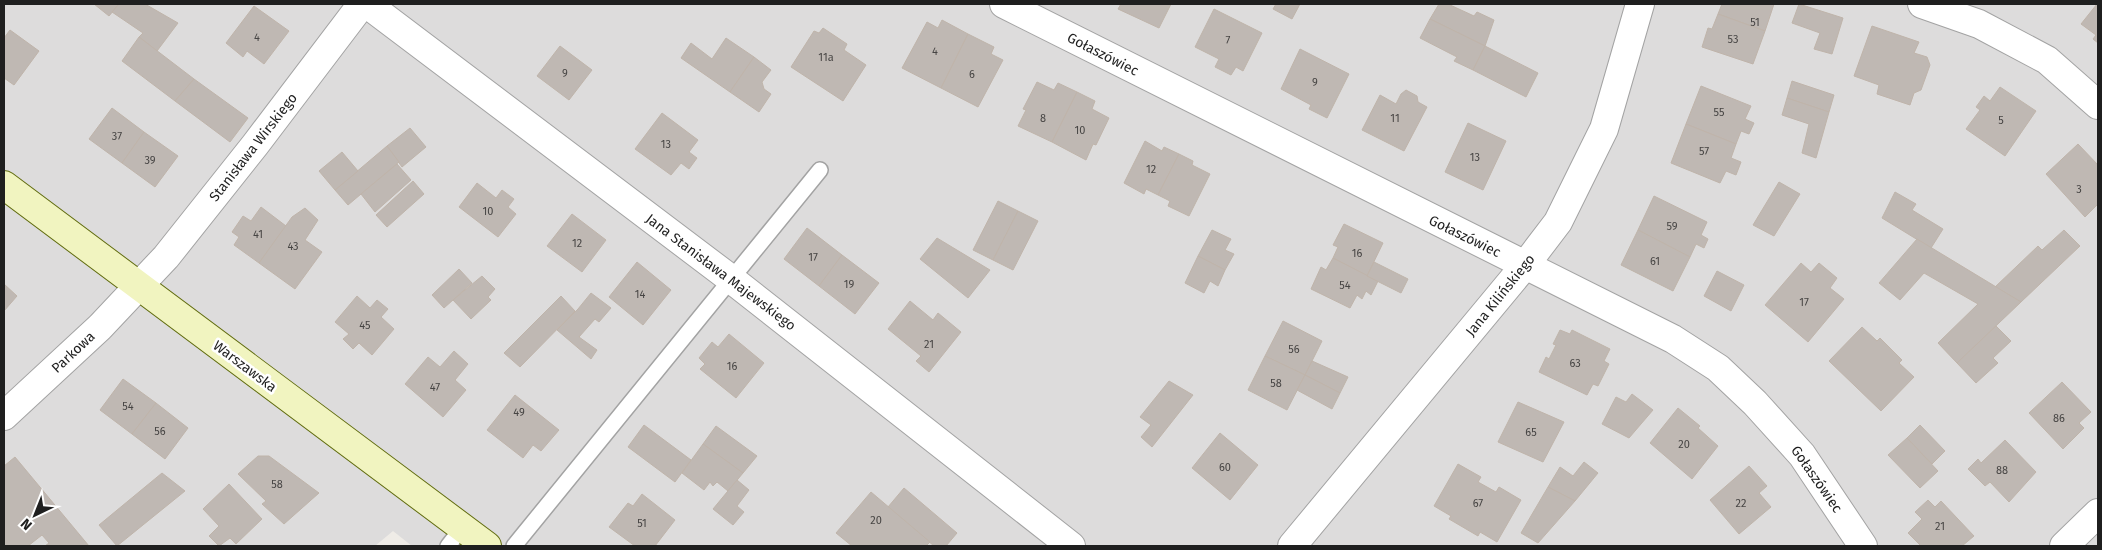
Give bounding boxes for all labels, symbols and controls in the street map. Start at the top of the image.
house number: 51 [1750,16,1760,29]
street label: Gołaszówiec [1064,29,1142,80]
house number: 4 [254,31,260,44]
house number: 53 [1728,33,1738,46]
house number: 7 [1226,34,1231,47]
house number: 4 [932,45,938,58]
house number: 11a [818,51,834,64]
house number: 9 [562,67,568,80]
house number: 6 [969,68,975,81]
house number: 9 [1312,76,1318,89]
street label: Stanisława Wirskiego [206,90,301,205]
house number: 55 [1714,106,1725,119]
house number: 8 [1040,112,1046,125]
house number: 11 [1390,112,1400,125]
house number: 5 [1998,114,2004,127]
house number: 10 [1075,124,1085,137]
house number: 37 [112,130,122,143]
house number: 13 [661,138,671,151]
house number: 57 [1699,145,1709,158]
house number: 13 [1470,151,1480,164]
house number: 39 [144,154,156,167]
house number: 12 [1146,163,1156,176]
house number: 3 [2076,183,2082,196]
house number: 10 [483,205,493,218]
street label: Jana Stanisława Majewskiego [642,210,799,334]
street label: Gołaszówiec [1426,212,1504,261]
house number: 59 [1666,220,1678,233]
house number: 41 [253,228,263,241]
house number: 12 [572,237,582,250]
house number: 43 [287,240,299,253]
house number: 16 [1352,247,1362,260]
house number: 17 [808,251,818,264]
street label: Jana Kilińskiego [1462,251,1539,340]
house number: 61 [1650,255,1660,268]
house number: 19 [844,278,854,291]
house number: 54 [1339,279,1351,292]
house number: 14 [635,288,645,301]
house number: 17 [1799,296,1809,309]
house number: 45 [359,319,371,332]
street label: Parkowa [48,328,99,377]
street label: Warszawska [210,337,280,396]
house number: 21 [924,338,934,351]
house number: 56 [1288,343,1300,356]
house number: 63 [1569,357,1581,370]
house number: 16 [727,360,737,373]
house number: 58 [1270,377,1282,390]
house number: 47 [430,381,440,394]
house number: 54 [122,400,134,413]
house number: 49 [513,406,525,419]
house number: 86 [2053,412,2065,425]
house number: 56 [154,425,166,438]
house number: 65 [1525,426,1537,439]
house number: 20 [1678,438,1690,451]
street label: Gołaszówiec [1787,443,1846,516]
house number: 60 [1219,461,1231,474]
house number: 88 [1996,464,2008,477]
house number: 58 [271,478,283,491]
north arrow [10,490,60,540]
house number: 67 [1473,497,1483,510]
house number: 22 [1736,497,1746,510]
house number: 20 [870,514,882,527]
text: N [17,515,36,534]
house number: 51 [637,517,647,530]
house number: 21 [1935,520,1945,533]

